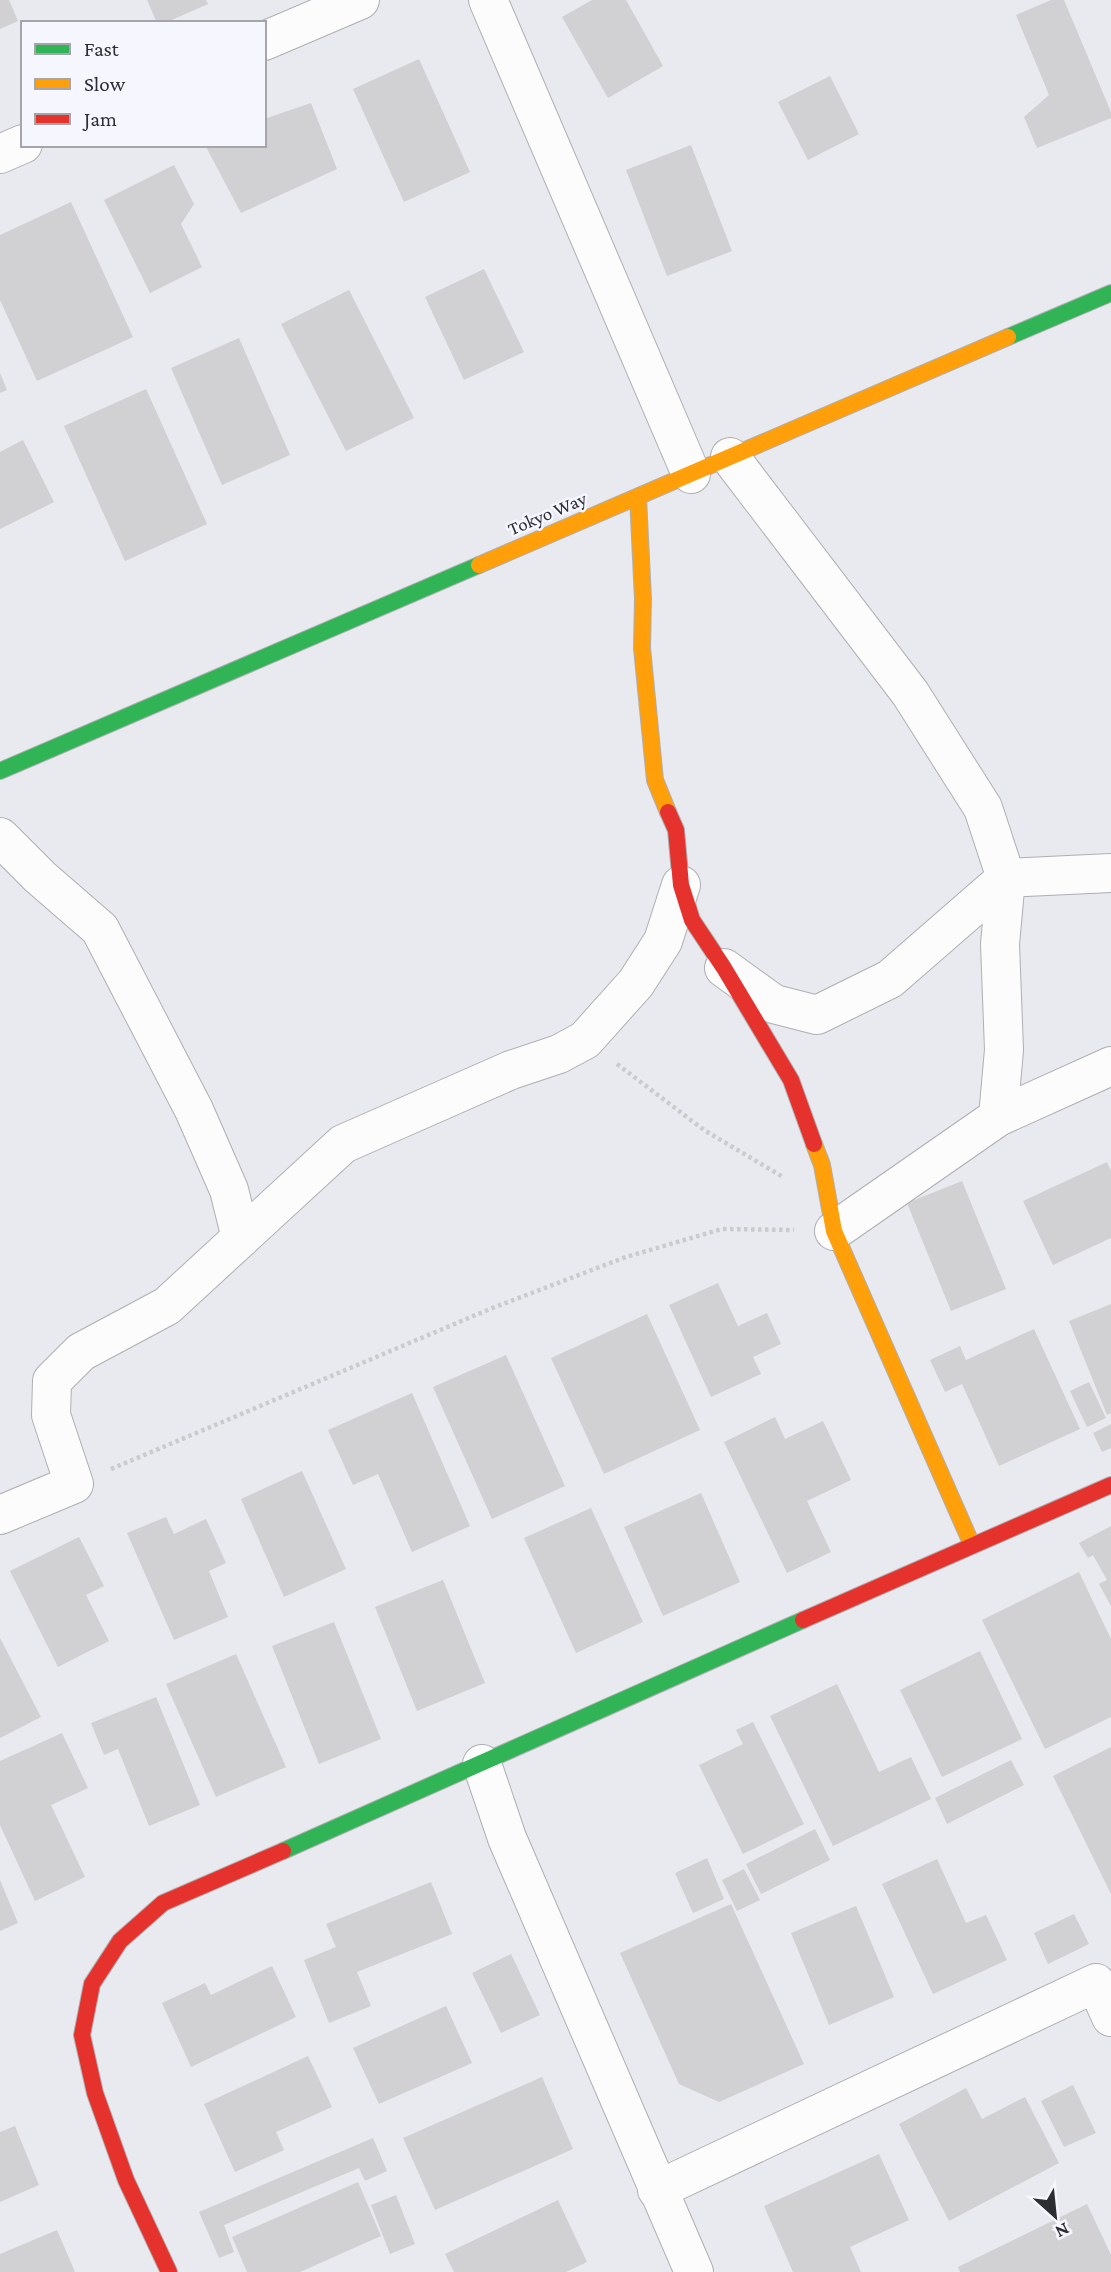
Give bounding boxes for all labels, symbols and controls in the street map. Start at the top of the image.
legend [21,21,266,147]
text: Fast [84,37,120,61]
text: Slow [84,72,126,96]
text: Jam [82,107,117,131]
street label: Tokyo Way [505,487,590,539]
north arrow [1020,2181,1090,2251]
text: N [1052,2218,1073,2243]

